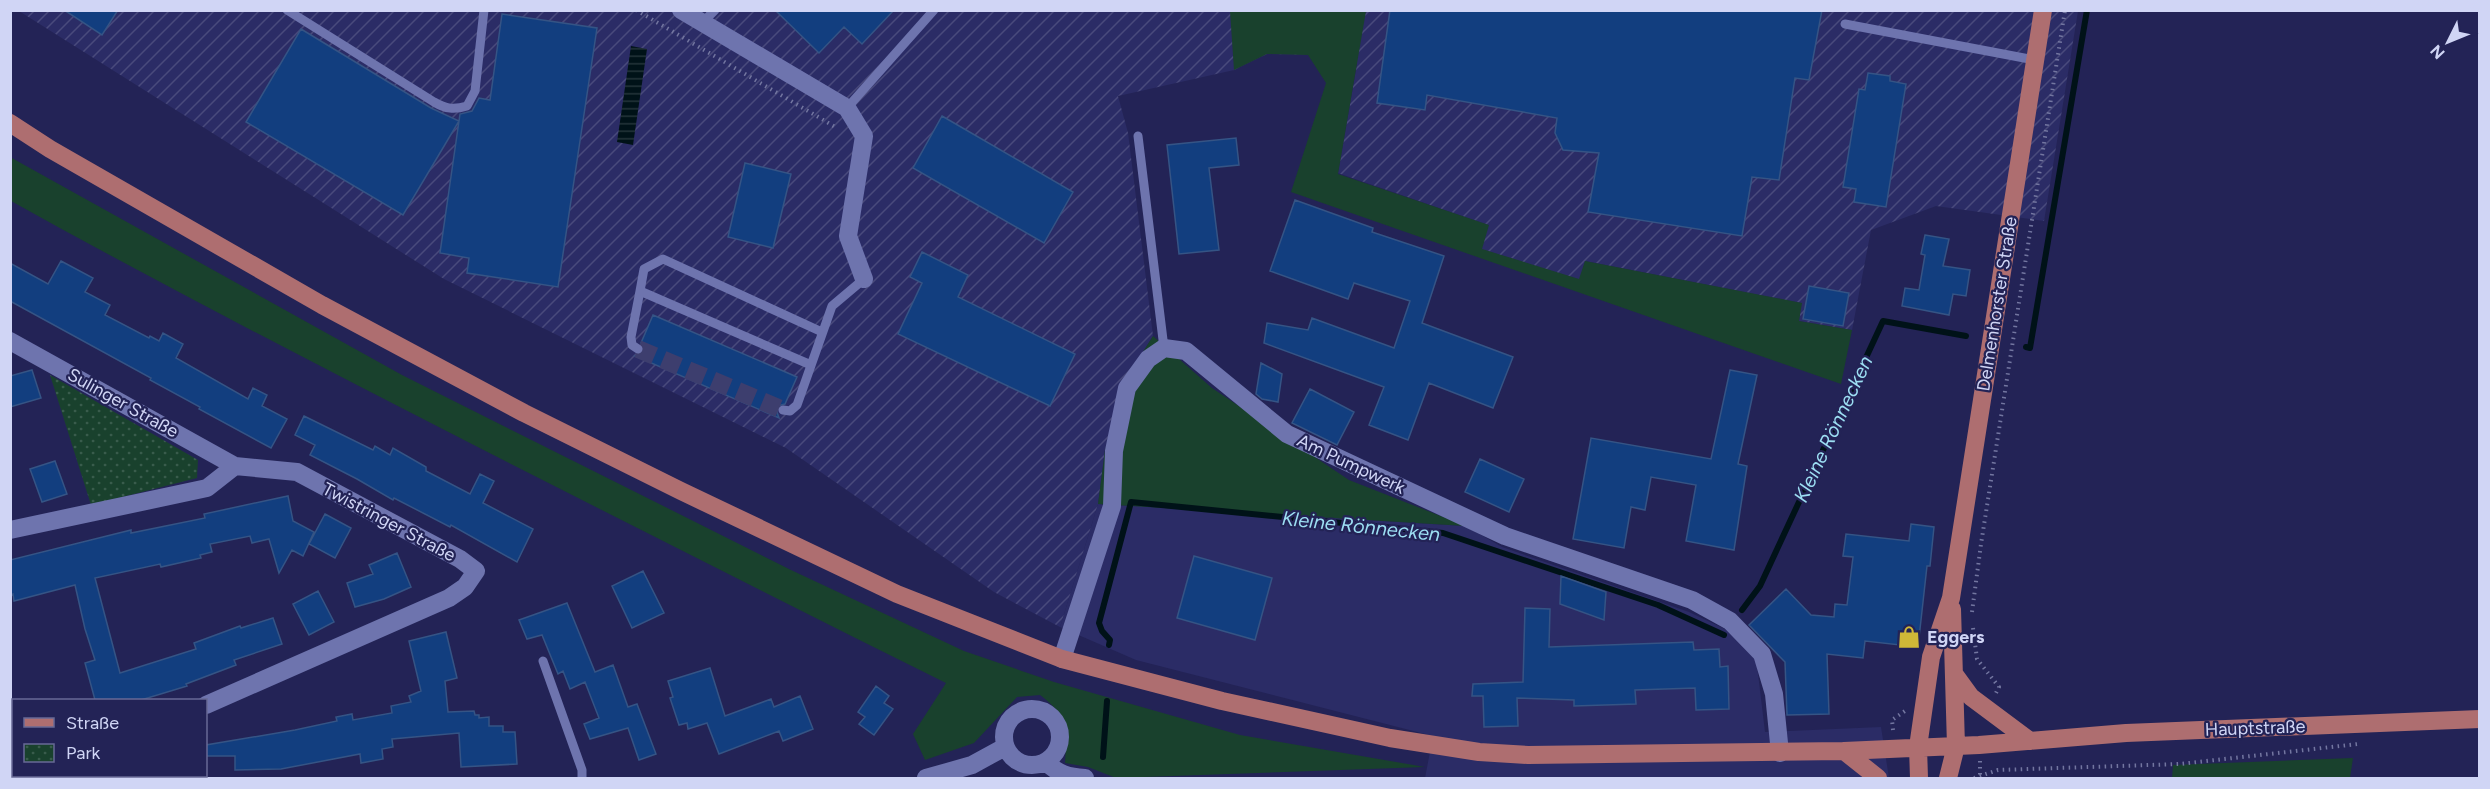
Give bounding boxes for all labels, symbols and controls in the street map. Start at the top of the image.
north arrow [2418,12,2478,72]
text: N [2426,41,2449,63]
street label: Delmenhorster Straße [1972,215,2022,393]
water label: Kleine Rönnecken [1788,352,1878,506]
street label: Sulinger Straße [64,363,182,443]
street label: Am Pumpwerk [1294,429,1409,499]
street label: Twistringer Straße [319,478,459,566]
water label: Kleine Rönnecken [1281,506,1441,546]
shop icon: Eggers [1896,624,1922,650]
place label: Eggers [1927,626,1985,648]
legend [12,699,207,777]
text: Straße [66,712,119,734]
street label: Hauptstraße [2204,715,2306,741]
text: Park [66,742,101,764]

